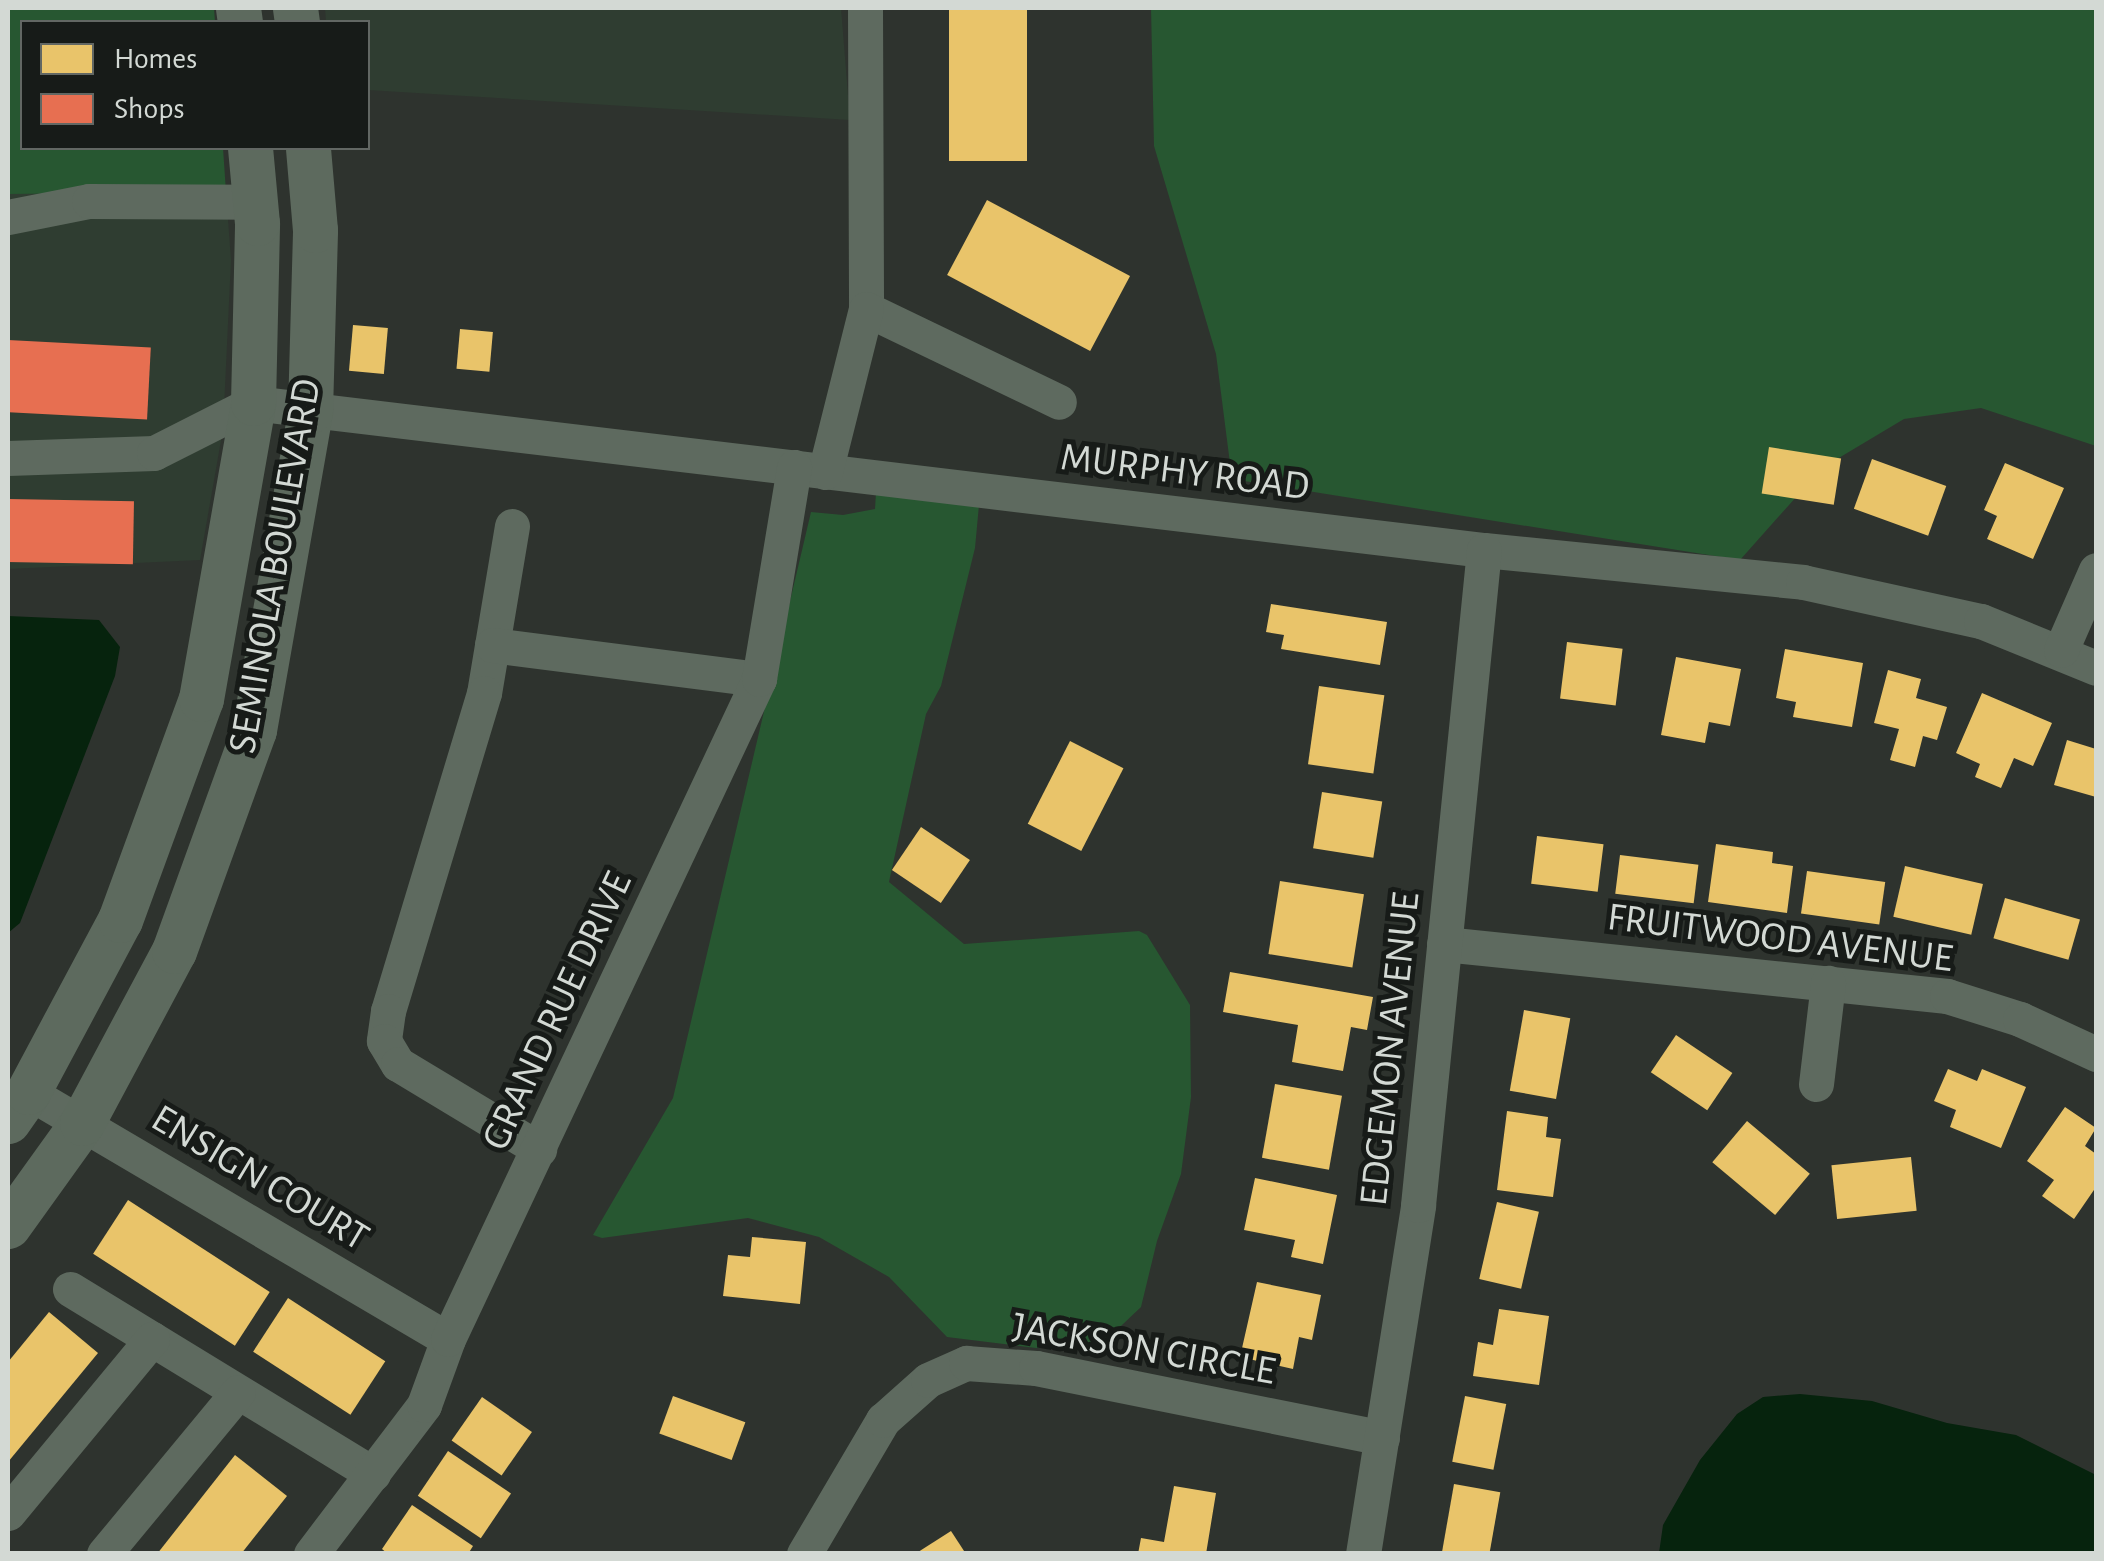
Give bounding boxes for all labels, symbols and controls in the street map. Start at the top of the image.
legend [20,20,370,150]
text: Homes [114,44,197,74]
text: Shops [114,94,185,124]
street label: SEMINOLA BOULEVARD [218,375,332,757]
street label: MURPHY ROAD [1058,433,1312,511]
street label: GRAND RUE DRIVE [472,864,642,1158]
street label: EDGEMON AVENUE [1350,890,1430,1208]
street label: FRUITWOOD AVENUE [1605,893,1955,983]
street label: ENSIGN COURT [143,1094,377,1262]
street label: JACKSON CIRCLE [1009,1302,1279,1396]

